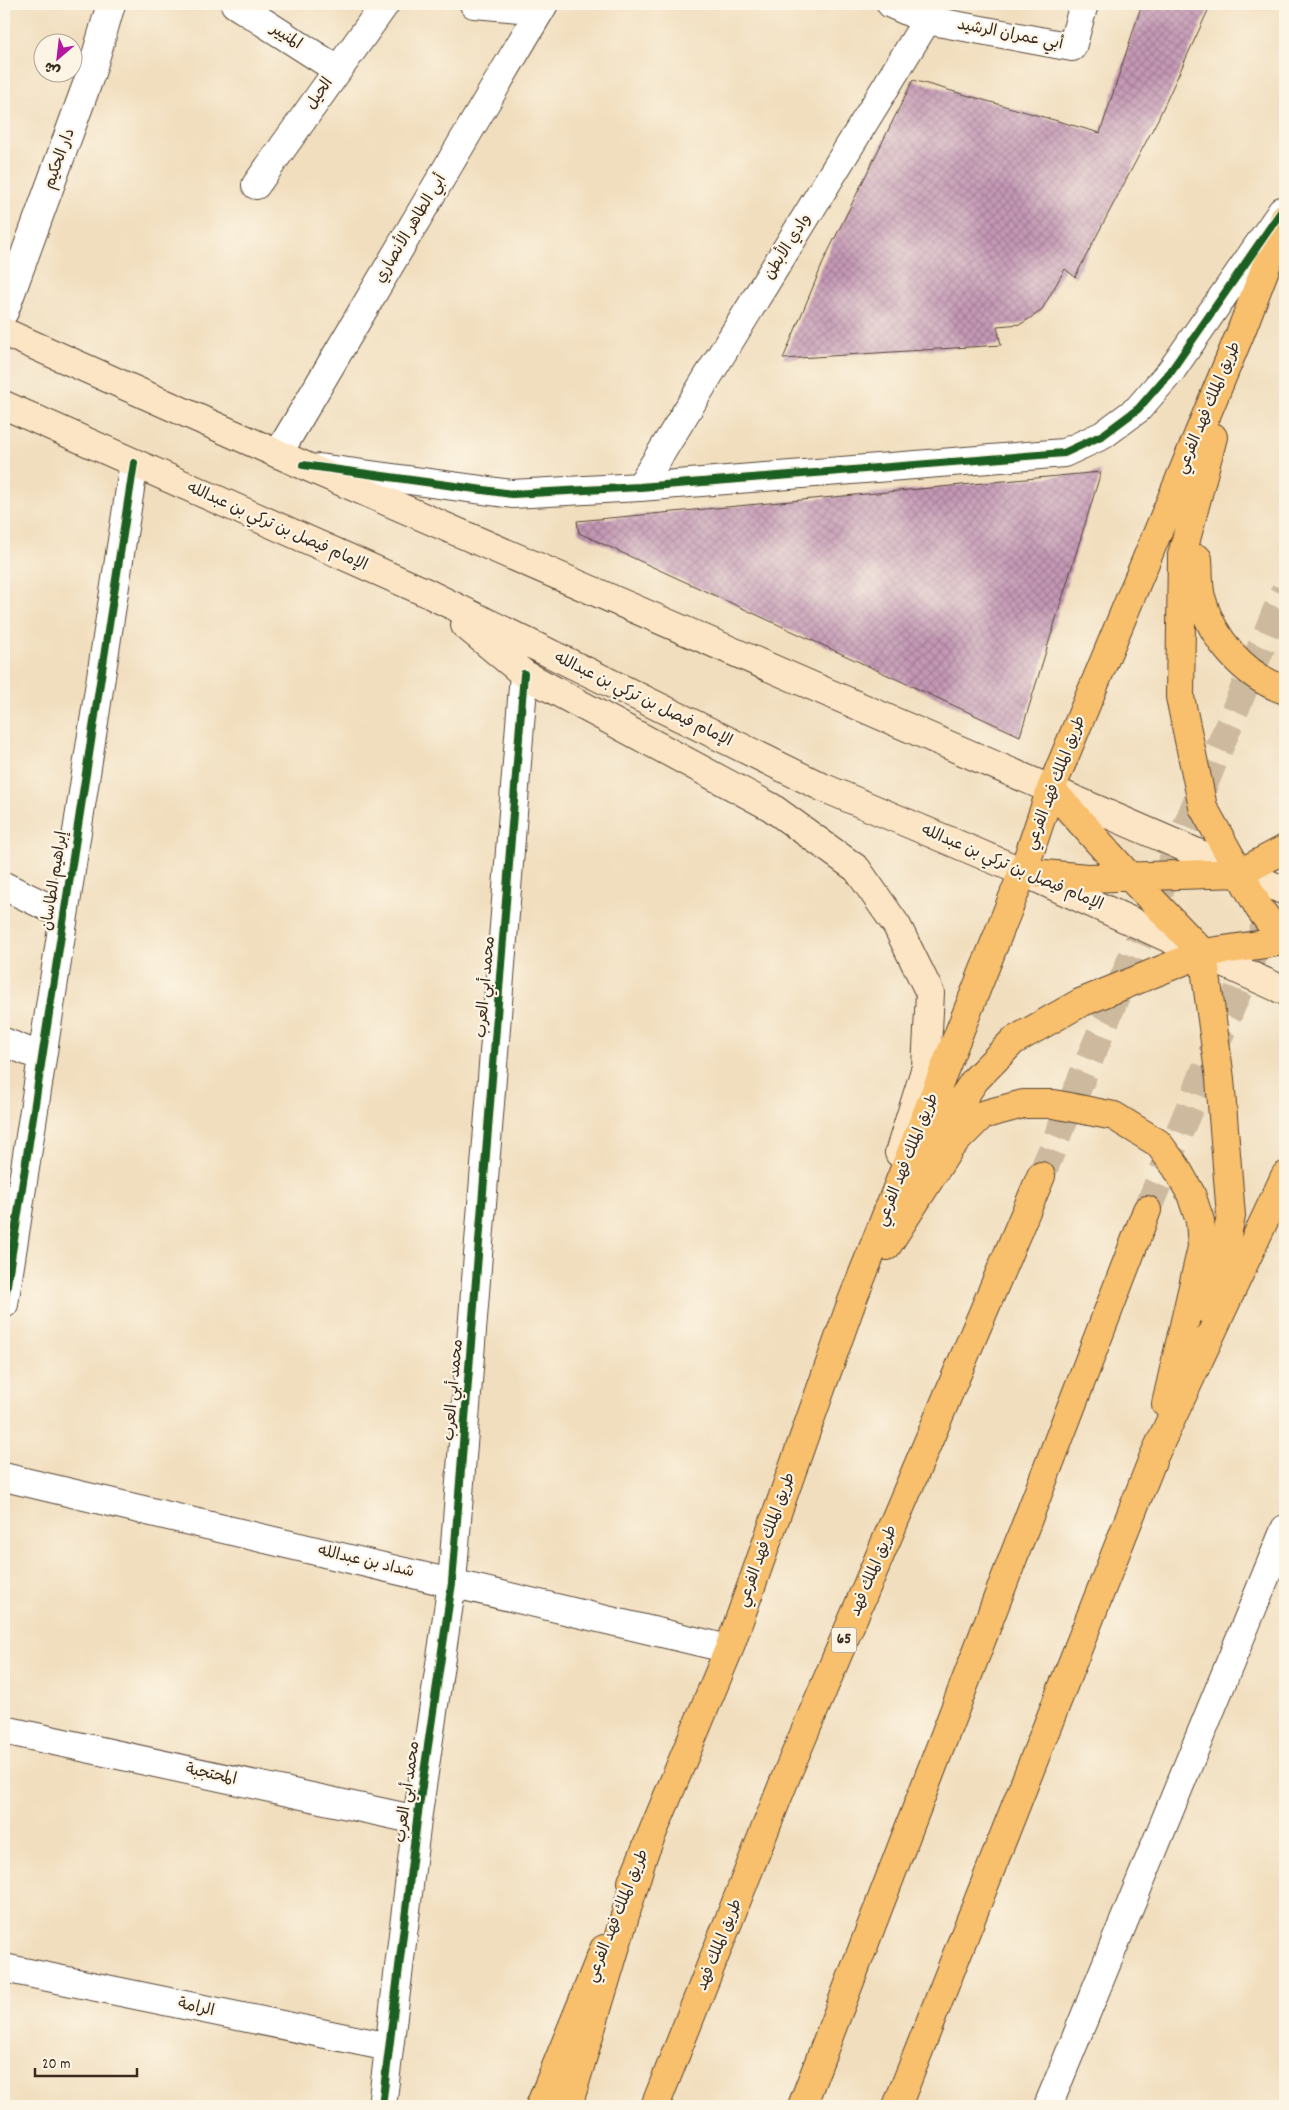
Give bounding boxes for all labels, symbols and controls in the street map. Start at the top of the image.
street label: أبي عمران الرشيد [955,13,1065,58]
street label: المنيير [264,17,306,56]
north arrow [32,32,82,82]
text: ش [41,55,64,80]
street label: الحيل [301,73,339,115]
street label: دار الحكيم [38,125,82,193]
street label: أبي الطاهر الأنصاري [368,170,454,288]
street label: وادي الأبطن [758,209,817,285]
street label: طريق الملك فهد الفرعي [1171,338,1248,478]
street label: الإمام فيصل بن تركي بن عبدالله [183,477,371,578]
street label: الإمام فيصل بن تركي بن عبدالله [550,647,736,754]
street label: طريق الملك فهد الفرعي [1020,713,1093,854]
street label: الإمام فيصل بن تركي بن عبدالله [917,819,1107,918]
street label: إبراهيم الطاسان [36,829,74,933]
street label: محمد أبي العرب [470,935,503,1039]
street label: طريق الملك فهد الفرعي [871,1090,946,1230]
street label: محمد أبي العرب [438,1338,471,1442]
street label: طريق الملك فهد الفرعي [732,1469,803,1611]
street label: طريق الملك فهد [844,1522,904,1620]
street label: شداد بن عبدالله [316,1540,416,1584]
road number: 65 [832,1628,856,1652]
street label: محمد أبي العرب [389,1740,428,1844]
street label: المحتجبة [183,1758,239,1792]
street label: طريق الملك فهد الفرعي [581,1846,656,1986]
street label: طريق الملك فهد [691,1896,749,1994]
street label: الرامة [176,1993,216,2023]
scale bar [35,2045,138,2077]
text: 20 m [42,2054,70,2076]

